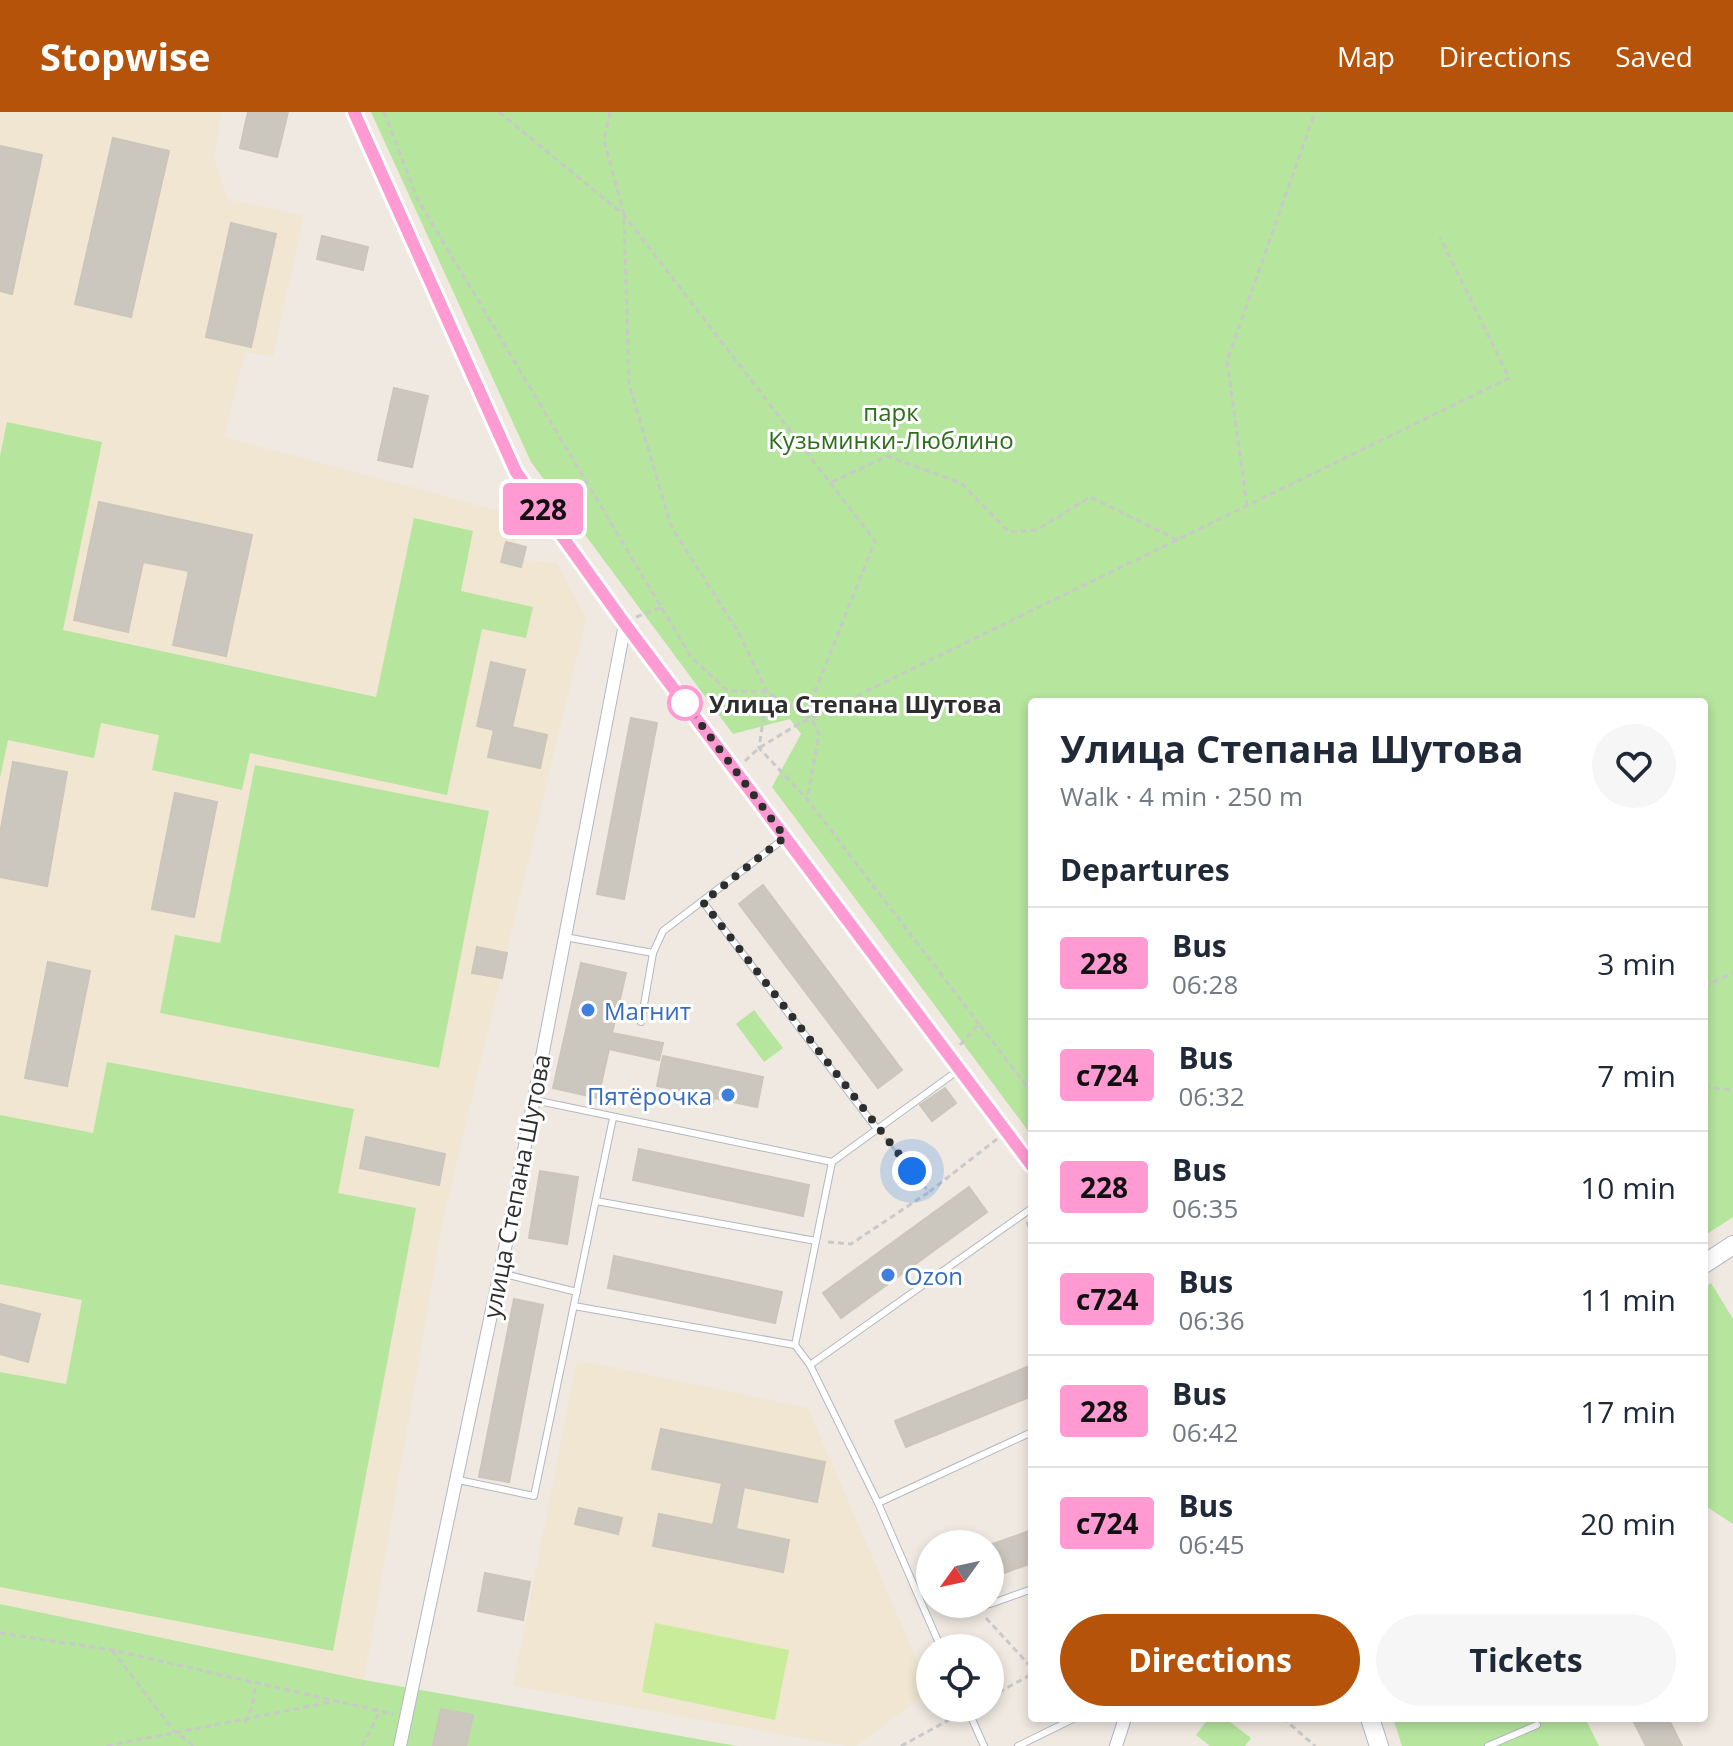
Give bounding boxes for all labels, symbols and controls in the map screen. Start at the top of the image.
text: Stopwise [40,30,210,82]
text: Map [1337,37,1395,75]
text: Directions [1439,37,1571,75]
text: Saved [1615,37,1693,75]
park label: парк Кузьминки-Люблино [768,395,1014,456]
line badge: 228 [497,483,589,535]
text: 228 [519,490,567,528]
marker: Улица Степана Шутова [668,686,702,720]
place label: Улица Степана Шутова [709,687,1002,720]
text: Улица Степана Шутова [1060,722,1523,774]
button: heart [1592,724,1676,808]
text: Walk · 4 min · 250 m [1060,778,1303,814]
text: Departures [1060,849,1230,890]
text: Bus [1172,925,1227,966]
text: 3 min [1597,943,1676,984]
text: 228 [1080,944,1128,982]
text: 06:28 [1172,966,1238,1002]
place label: Магнит [604,994,691,1027]
marker: Магнит [579,1001,597,1019]
text: Bus [1178,1037,1233,1078]
street label: улица Степана Шутова [474,1051,558,1321]
text: 7 min [1597,1055,1676,1096]
text: с724 [1076,1056,1138,1094]
text: 06:32 [1178,1078,1245,1114]
place label: Пятёрочка [587,1079,712,1112]
marker: Пятёрочка [719,1086,737,1104]
text: Bus [1172,1149,1227,1190]
your location [892,1151,932,1191]
text: 10 min [1580,1167,1676,1208]
text: 228 [1080,1168,1128,1206]
text: 06:35 [1172,1190,1238,1226]
place label: Ozon [904,1259,963,1292]
text: Bus [1178,1261,1233,1302]
marker: Ozon [879,1266,897,1284]
text: 11 min [1580,1279,1676,1320]
text: с724 [1076,1280,1138,1318]
text: 06:36 [1178,1302,1245,1338]
text: Bus [1172,1373,1227,1414]
text: 17 min [1580,1391,1676,1432]
text: 228 [1080,1392,1128,1430]
text: 06:42 [1172,1414,1238,1450]
text: Bus [1178,1485,1233,1526]
text: 20 min [1580,1503,1676,1544]
text: с724 [1076,1504,1138,1542]
text: 06:45 [1178,1526,1245,1562]
north arrow [916,1530,1004,1618]
map controls [916,1530,1004,1722]
button: Directions [1060,1614,1360,1706]
button: Tickets [1376,1614,1676,1706]
button: locate [916,1634,1004,1722]

